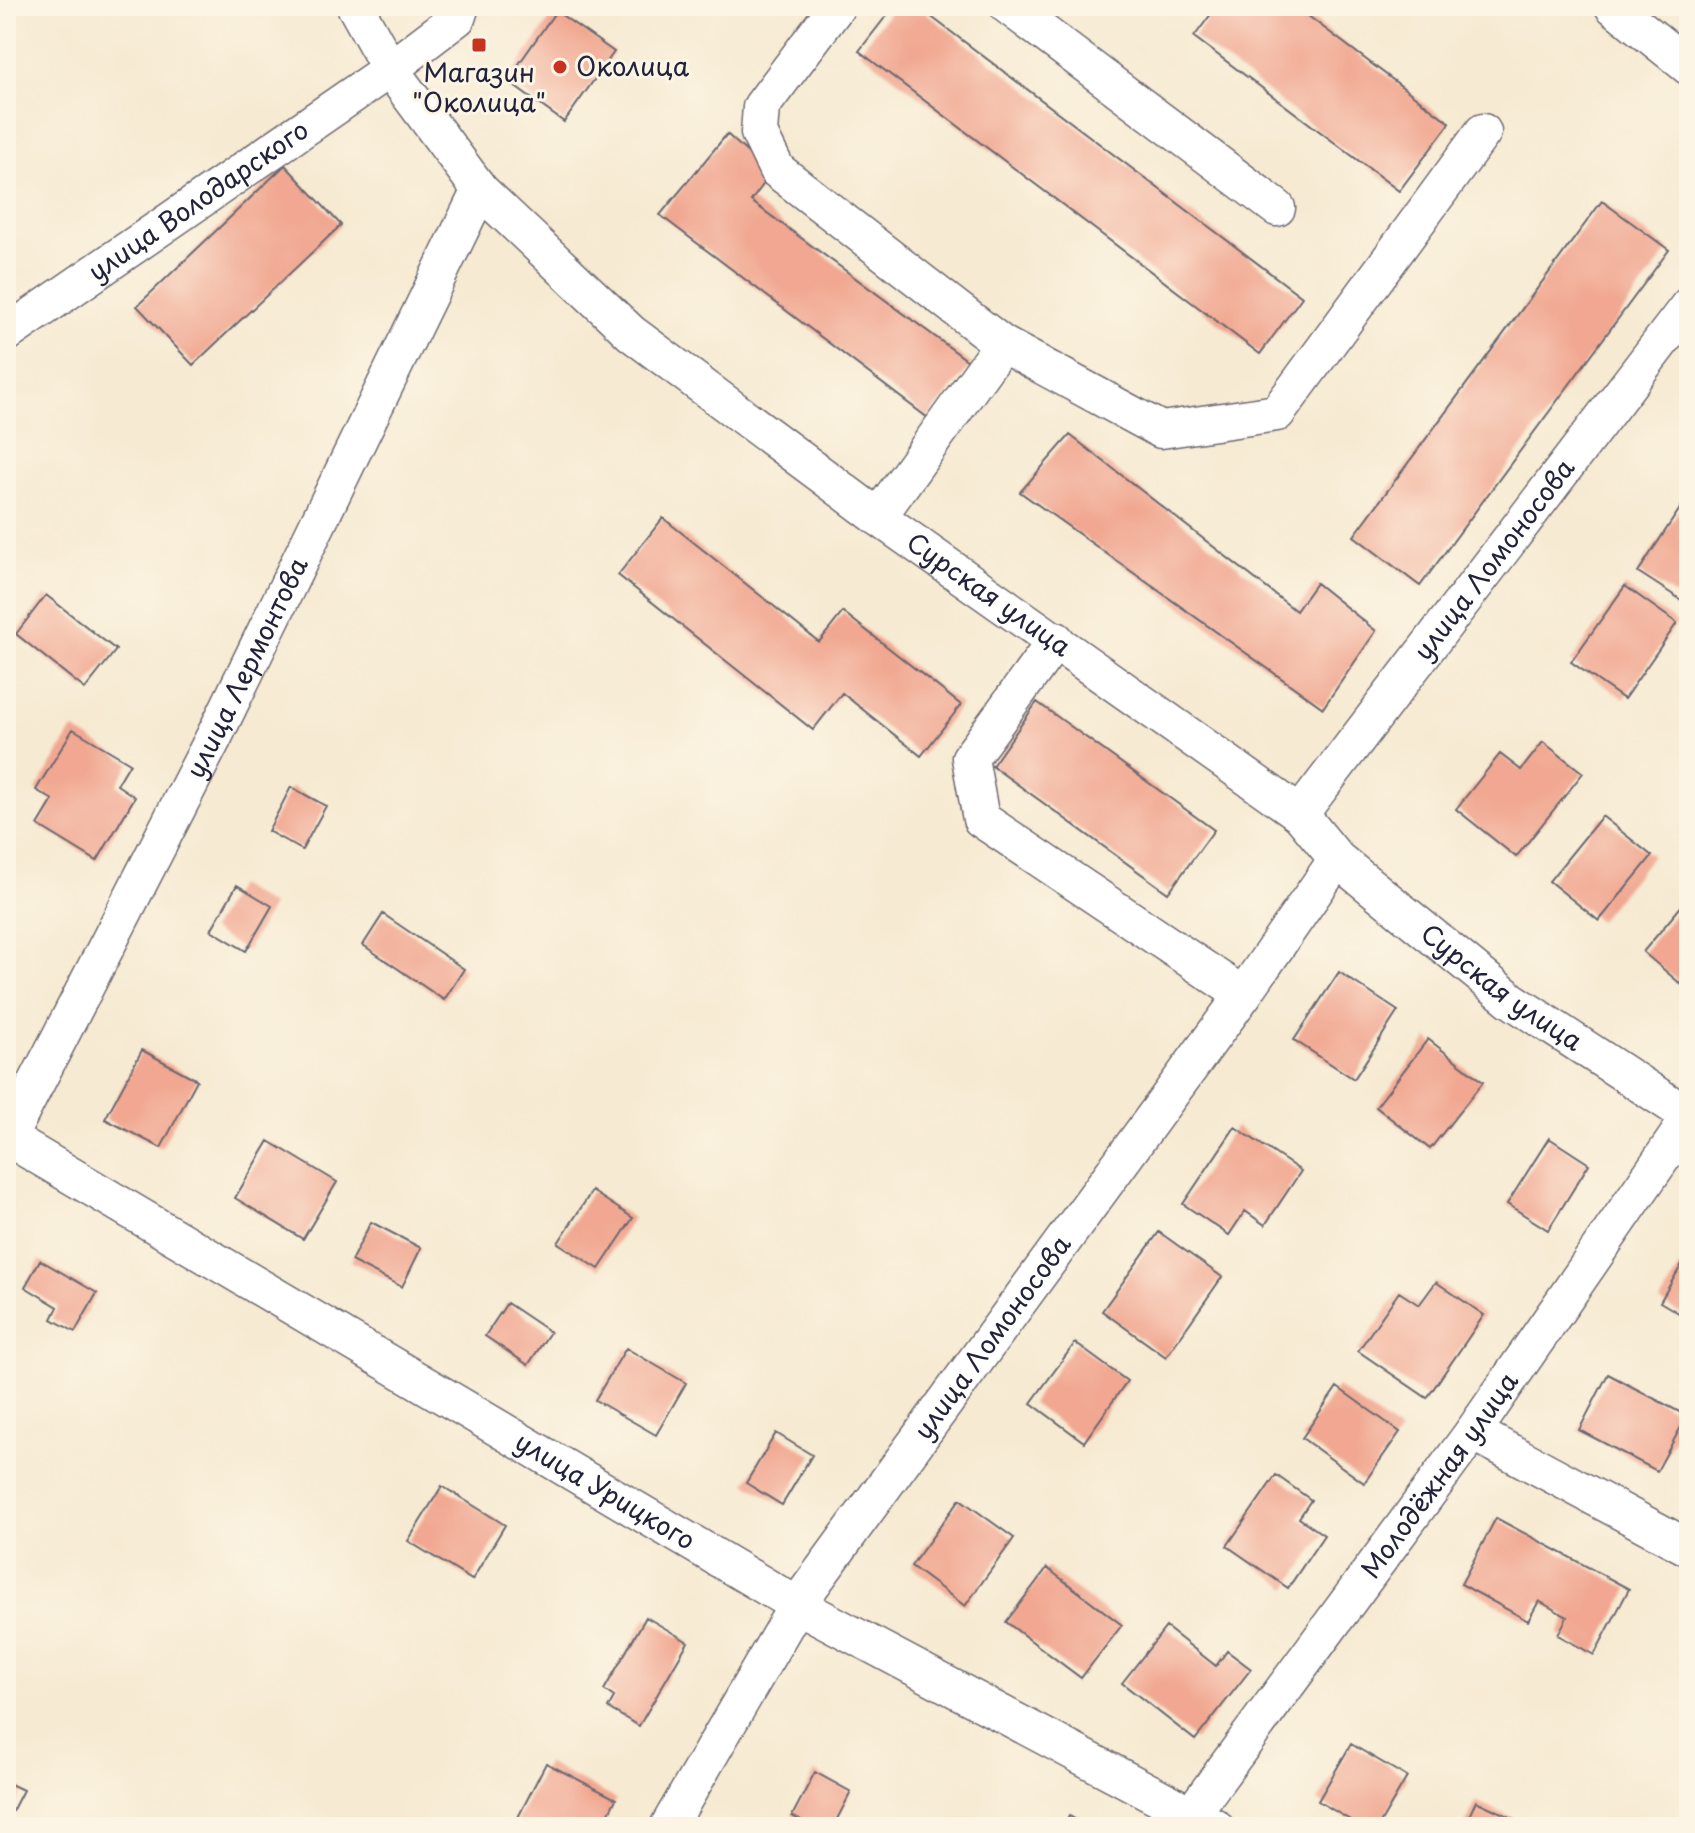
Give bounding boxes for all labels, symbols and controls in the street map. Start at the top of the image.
marker: Магазин "Околица" [470,36,488,54]
place label: Околица [576,46,690,85]
place label: Магазин "Околица" [412,52,546,121]
marker: Околица [551,58,569,76]
street label: улица Володарского [79,110,316,290]
street label: улица Ломоносова [1403,449,1584,668]
street label: Сурская улица [899,522,1080,665]
street label: улица Лермонтова [175,549,317,785]
street label: Сурская улица [1413,913,1591,1060]
street label: улица Ломоносова [903,1226,1080,1447]
street label: Молодёжная улица [1351,1363,1527,1586]
street label: улица Урицкого [508,1422,703,1559]

